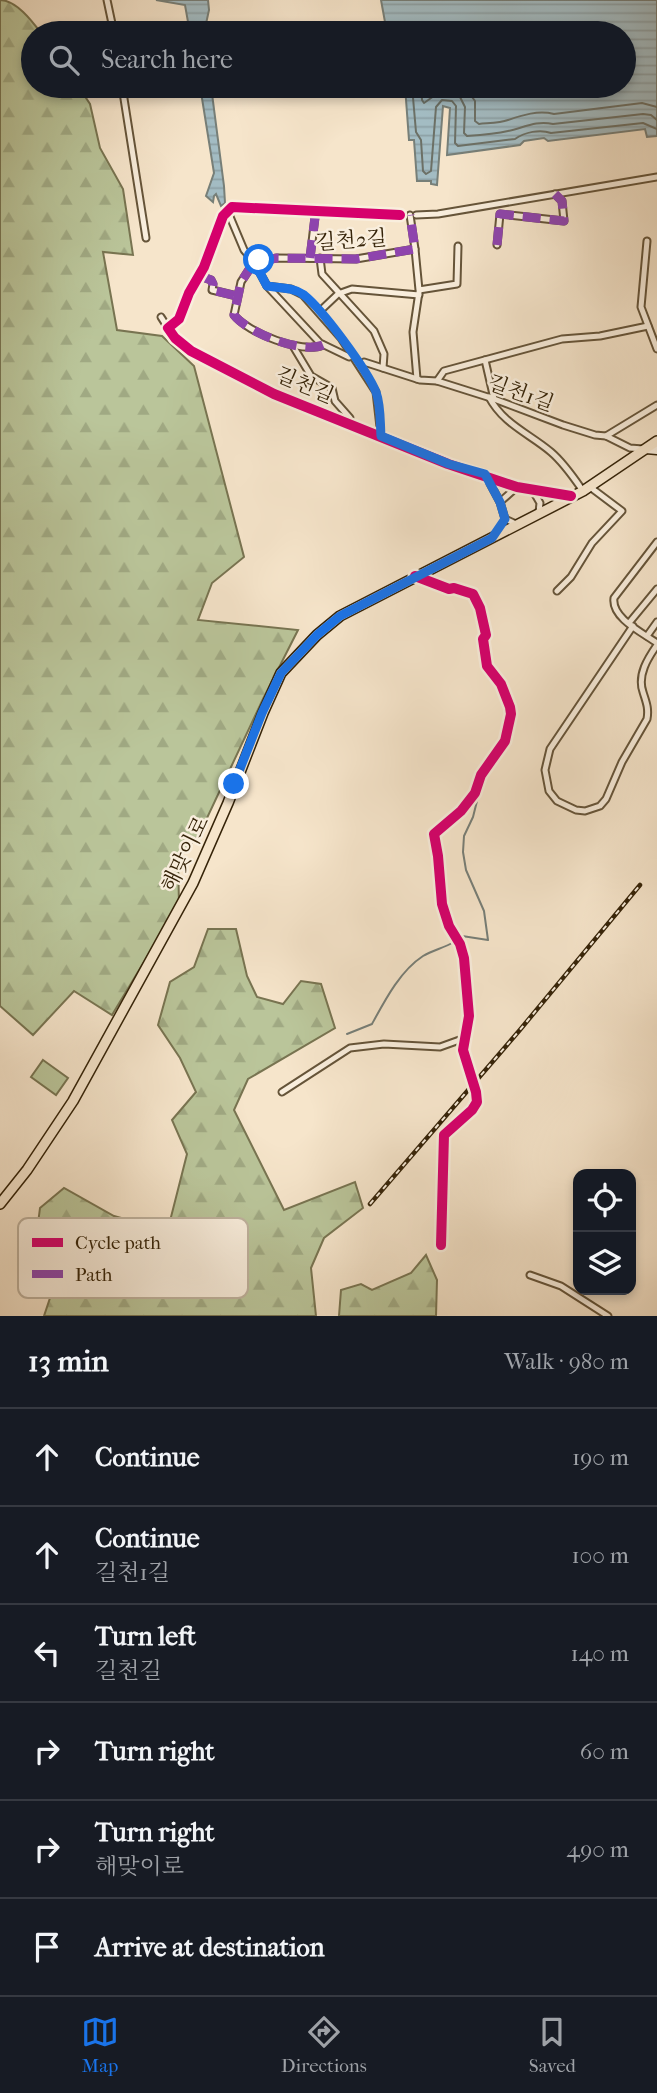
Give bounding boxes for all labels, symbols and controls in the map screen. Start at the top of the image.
search box [21,21,636,98]
icon: search [45,41,83,79]
text: Search here [101,44,233,75]
street label: 길천2길 [314,226,388,254]
route start [243,244,274,275]
street label: 길천길 [272,362,338,408]
street label: 길천1길 [485,370,557,416]
route end [218,768,249,799]
street label: 해맞이로 [156,812,214,896]
map controls [573,1169,636,1295]
button: locate [573,1169,636,1232]
legend [18,1218,248,1298]
text: Cycle path [75,1232,161,1254]
button: layers [573,1232,636,1295]
text: Path [75,1264,113,1286]
text: 13 min [28,1344,109,1379]
text: Walk · 980 m [504,1348,629,1375]
icon: ahead [28,1438,66,1476]
text: Continue [95,1442,200,1473]
text: 190 m [572,1444,629,1471]
text: Continue [95,1523,200,1554]
icon: ahead [28,1536,66,1574]
text: 100 m [571,1542,629,1569]
text: 길천1길 [95,1559,170,1586]
text: Turn left [95,1621,196,1652]
icon: left [28,1634,66,1672]
text: 140 m [570,1640,629,1667]
text: 길천길 [95,1657,162,1684]
icon: right [28,1732,66,1770]
text: Turn right [95,1736,215,1767]
text: 60 m [580,1738,629,1765]
text: Turn right [95,1817,215,1848]
icon: right [28,1830,66,1868]
text: 490 m [567,1836,629,1863]
text: 해맞이로 [95,1853,184,1880]
icon: arrive [28,1928,66,1966]
text: Arrive at destination [95,1932,325,1963]
tab: Map [81,2013,119,2077]
tab: Directions [281,2013,367,2077]
tab: Saved [529,2013,576,2077]

